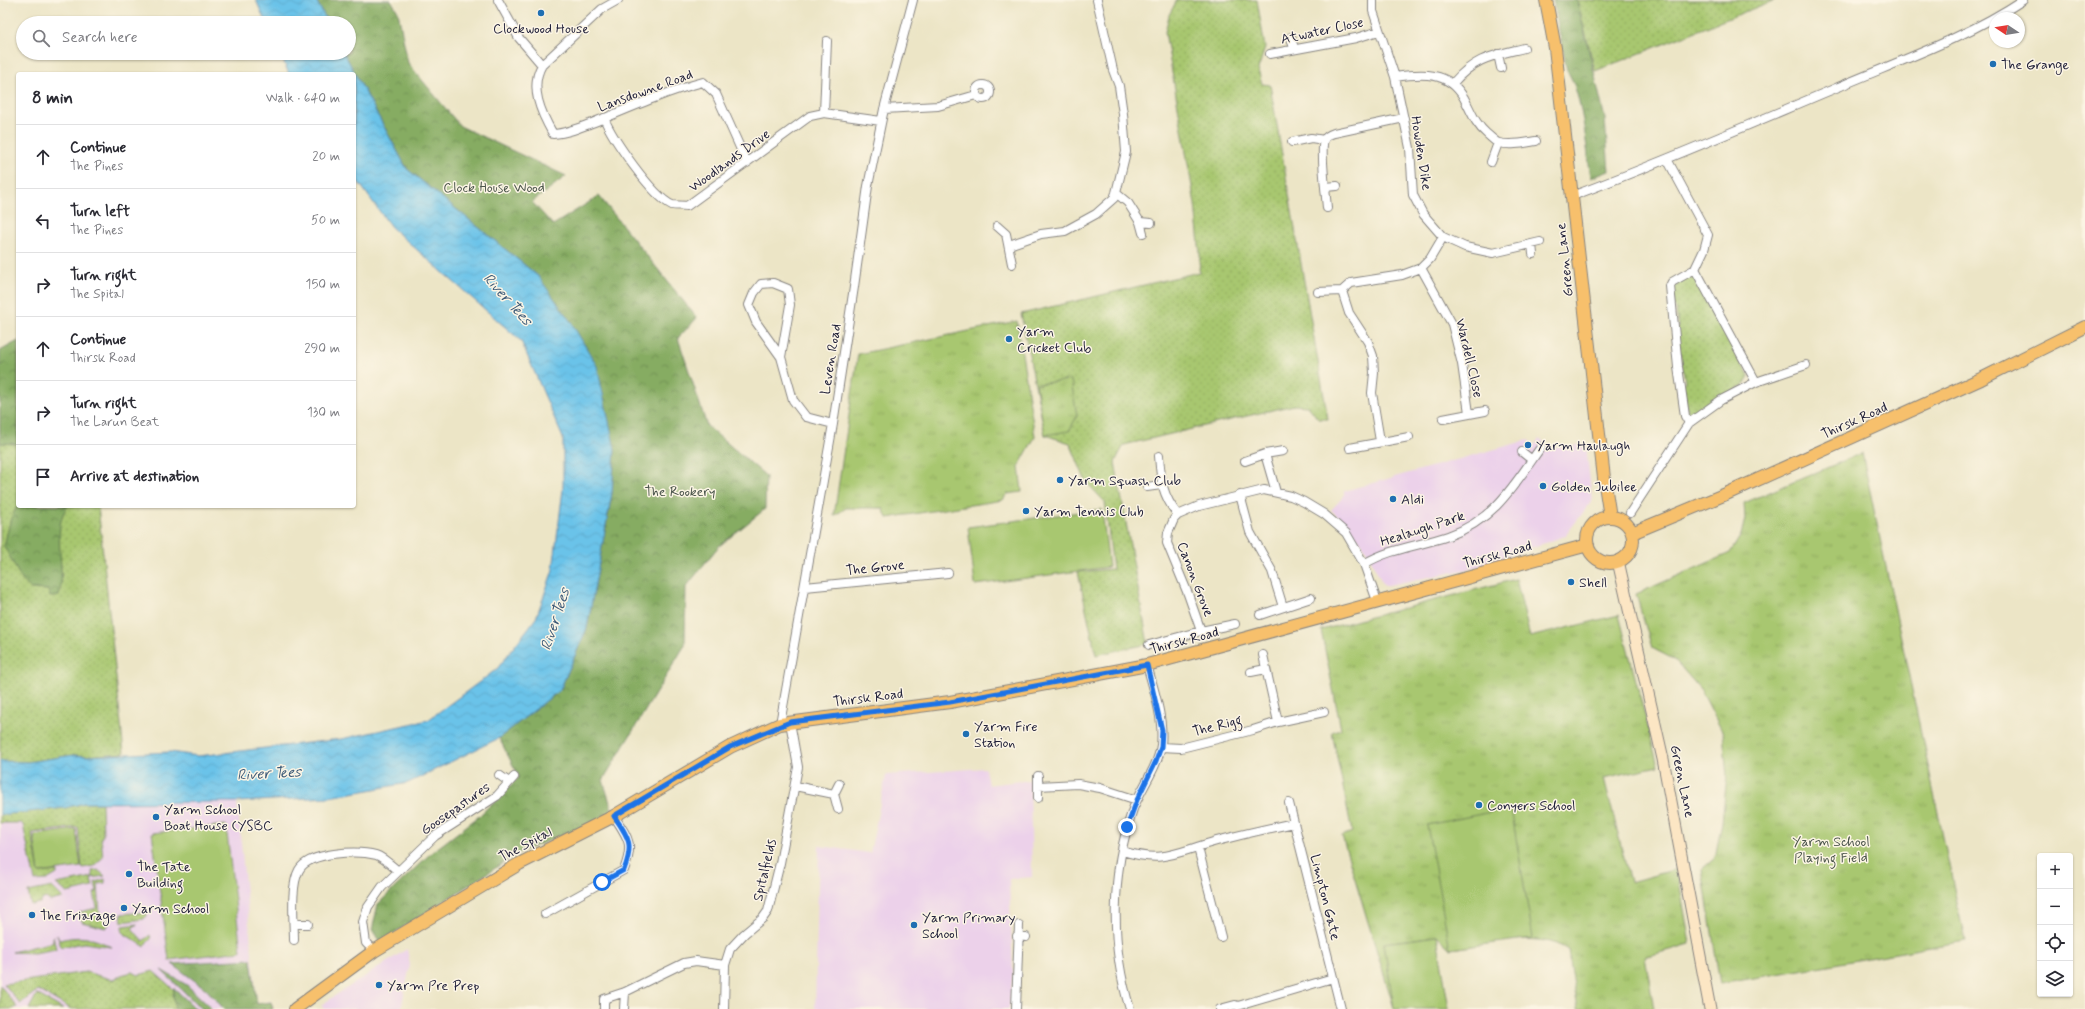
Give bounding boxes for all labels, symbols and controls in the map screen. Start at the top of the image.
marker: Clockwood House [536,8,546,18]
north arrow [1989,12,2025,48]
street label: Atwater Close [1279,13,1365,49]
search box [16,16,356,60]
place label: Clockwood House [493,20,589,38]
icon: search [30,27,52,49]
text: Search here [62,28,138,48]
place label: The Grange [2001,56,2070,75]
marker: The Grange [1988,59,1998,69]
street label: Lansdowne Road [595,65,695,116]
text: 8 min [32,87,73,109]
text: Walk · 640 m [266,90,340,107]
street label: Howden Dike [1406,115,1436,192]
street label: Woodlands Drive [685,125,774,196]
text: Continue [70,138,126,158]
icon: ahead [32,146,54,168]
text: 20 m [312,148,340,165]
text: The Pines [70,158,123,175]
park label: Clock House Wood [443,179,545,197]
text: Turn left [70,202,130,222]
icon: left [32,210,54,232]
text: 50 m [311,212,340,229]
text: The Pines [70,222,123,239]
street label: Green Lane [1552,222,1578,298]
text: Turn right [70,266,137,286]
water label: River Tees [478,269,537,331]
icon: right [32,274,54,296]
text: 150 m [306,276,340,293]
text: The Spital [70,286,124,303]
street label: Wardell Close [1451,317,1487,400]
street label: Leven Road [817,323,845,396]
place label: Yarm Cricket Club [1017,323,1091,357]
text: Continue [70,330,126,350]
marker: Yarm Cricket Club [1004,334,1014,344]
icon: ahead [32,338,54,360]
text: 290 m [304,340,340,357]
text: Thirsk Road [70,350,136,367]
text: Turn right [70,394,137,414]
street label: Thirsk Road [1818,398,1890,444]
icon: right [32,402,54,424]
text: 130 m [307,404,340,421]
text: The Larun Beat [70,414,159,431]
place label: Yarm Haulaugh [1536,437,1631,456]
marker: Yarm Haulaugh [1523,440,1533,450]
icon: arrive [32,466,54,488]
text: Arrive at destination [70,467,199,487]
place label: Yarm Squash Club [1068,472,1181,490]
marker: Yarm Squash Club [1055,475,1065,485]
place label: Golden Jubilee [1551,478,1637,496]
marker: Golden Jubilee [1538,481,1548,491]
park label: The Rookery [644,483,716,501]
place label: Aldi [1401,491,1424,509]
marker: Aldi [1388,494,1398,504]
place label: Yarm Tennis Club [1034,503,1144,521]
marker: Yarm Tennis Club [1021,506,1031,516]
street label: Healaugh Park [1378,507,1467,552]
street label: Thirsk Road [1461,537,1534,573]
street label: Canon Grove [1173,539,1218,619]
street label: The Grove [845,556,905,580]
place label: Shell [1579,574,1607,592]
marker: Shell [1566,577,1576,587]
water label: River Tees [537,585,576,653]
street label: Thirsk Road [1148,623,1221,659]
street label: Thirsk Road [832,685,904,711]
street label: The Rigg [1191,711,1244,743]
place label: Yarm Fire Station [974,718,1038,752]
marker: Yarm Fire Station [961,729,971,739]
street label: Green Lane [1666,743,1699,819]
water label: River Tees [237,762,303,786]
street label: Goosepastures [417,778,494,839]
place label: Conyers School [1487,797,1576,815]
marker: Conyers School [1474,800,1484,810]
place label: Yarm School Boat House (YSBC [164,801,273,835]
marker: Yarm School Boat House (YSBC [151,812,161,822]
route end [1118,818,1136,836]
street label: The Spital [496,823,555,866]
park label: Yarm School Playing Field [1792,833,1870,869]
street label: Spitalfields [749,837,781,903]
street label: Limpton Gate [1306,852,1344,942]
map controls [2037,853,2073,997]
button: + [2037,853,2073,889]
place label: The Tate Building [137,858,191,894]
marker: The Tate Building [124,869,134,879]
route start [593,873,611,891]
button: − [2037,889,2073,925]
place label: Yarm School [132,900,209,918]
marker: Yarm School [119,903,129,913]
place label: The Friarage [40,907,116,926]
place label: Yarm Primary School [922,909,1015,943]
marker: The Friarage [27,910,37,920]
marker: Yarm Primary School [909,920,919,930]
button: locate [2037,925,2073,961]
button: layers [2037,961,2073,997]
place label: Yarm Pre Prep [387,977,479,995]
marker: Yarm Pre Prep [374,980,384,990]

